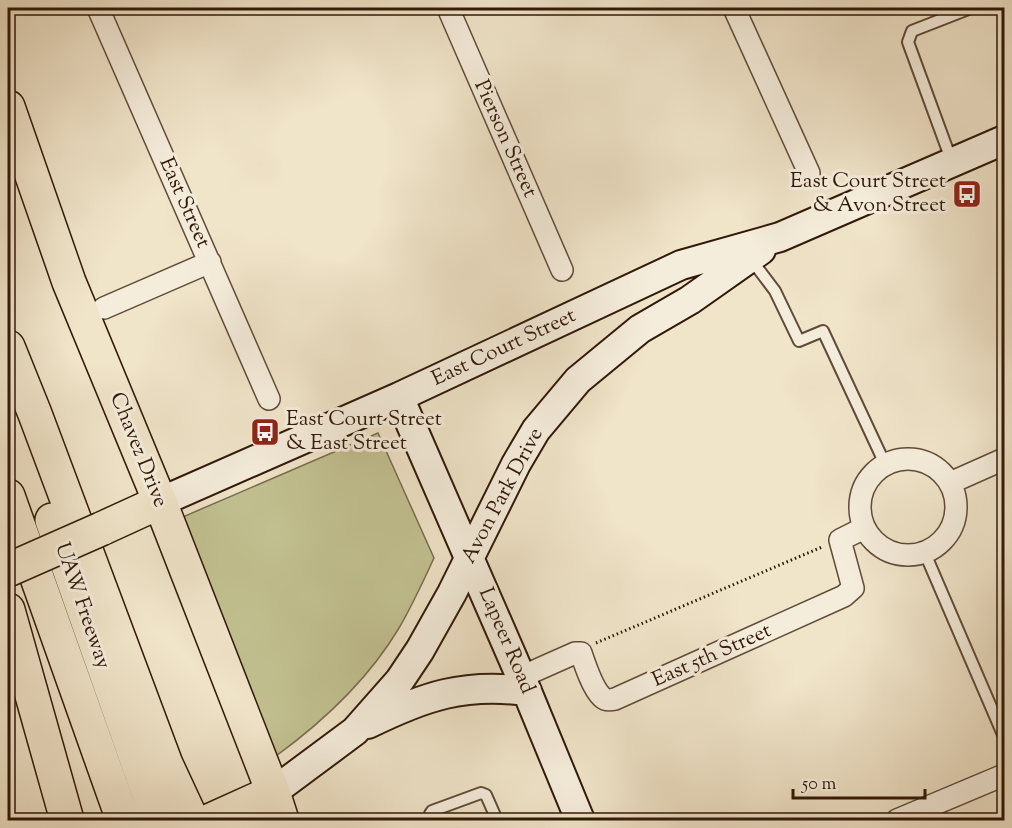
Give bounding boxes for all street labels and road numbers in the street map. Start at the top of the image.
street label: Pierson Street [466,75,544,203]
street label: East Street [151,153,217,253]
street label: East Court Street [427,301,581,395]
street label: Chavez Drive [101,388,175,512]
street label: Avon Park Drive [455,423,551,569]
street label: UAW Freeway [46,539,118,674]
street label: Lapeer Road [470,583,542,699]
street label: East 5th Street [648,616,776,696]

